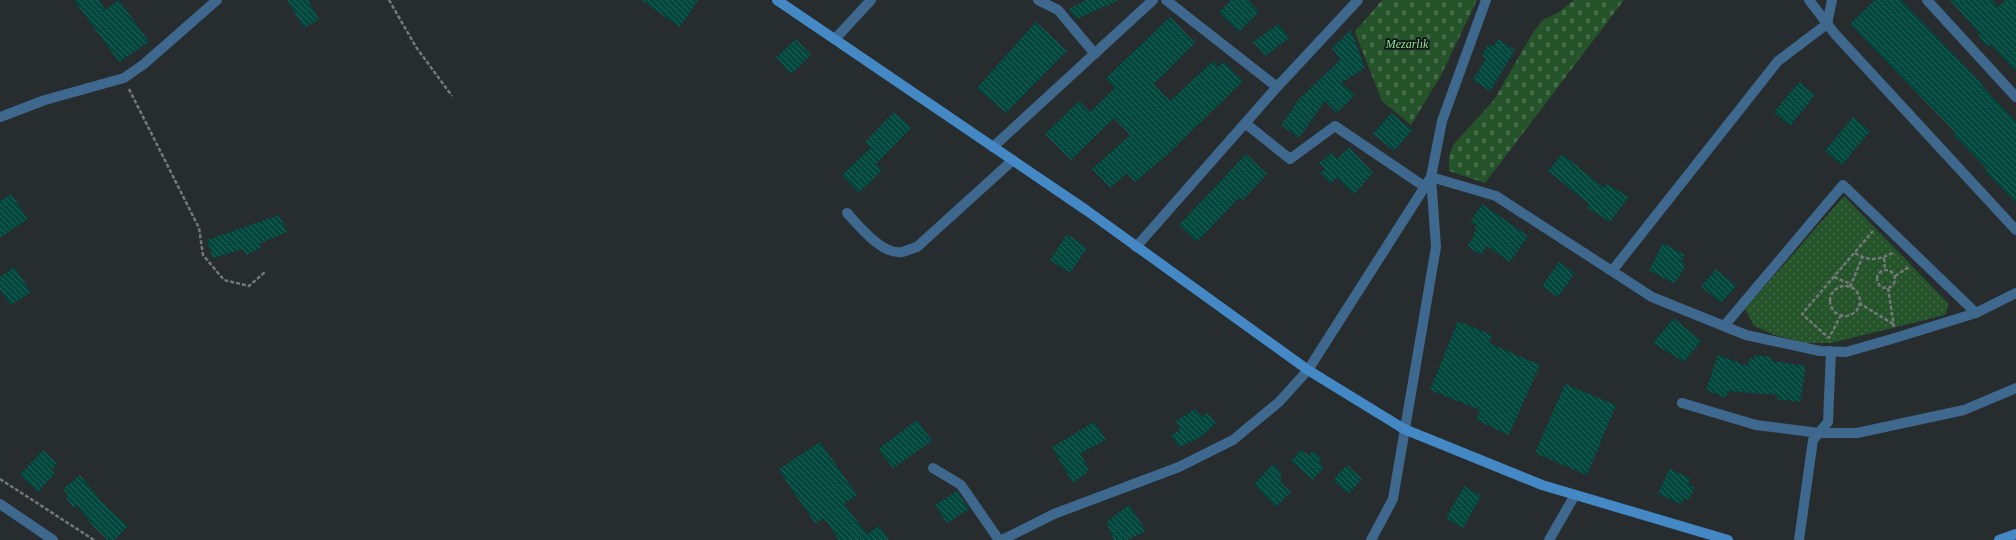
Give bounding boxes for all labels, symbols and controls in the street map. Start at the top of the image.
park label: Mezarlık [1385,37,1429,51]

